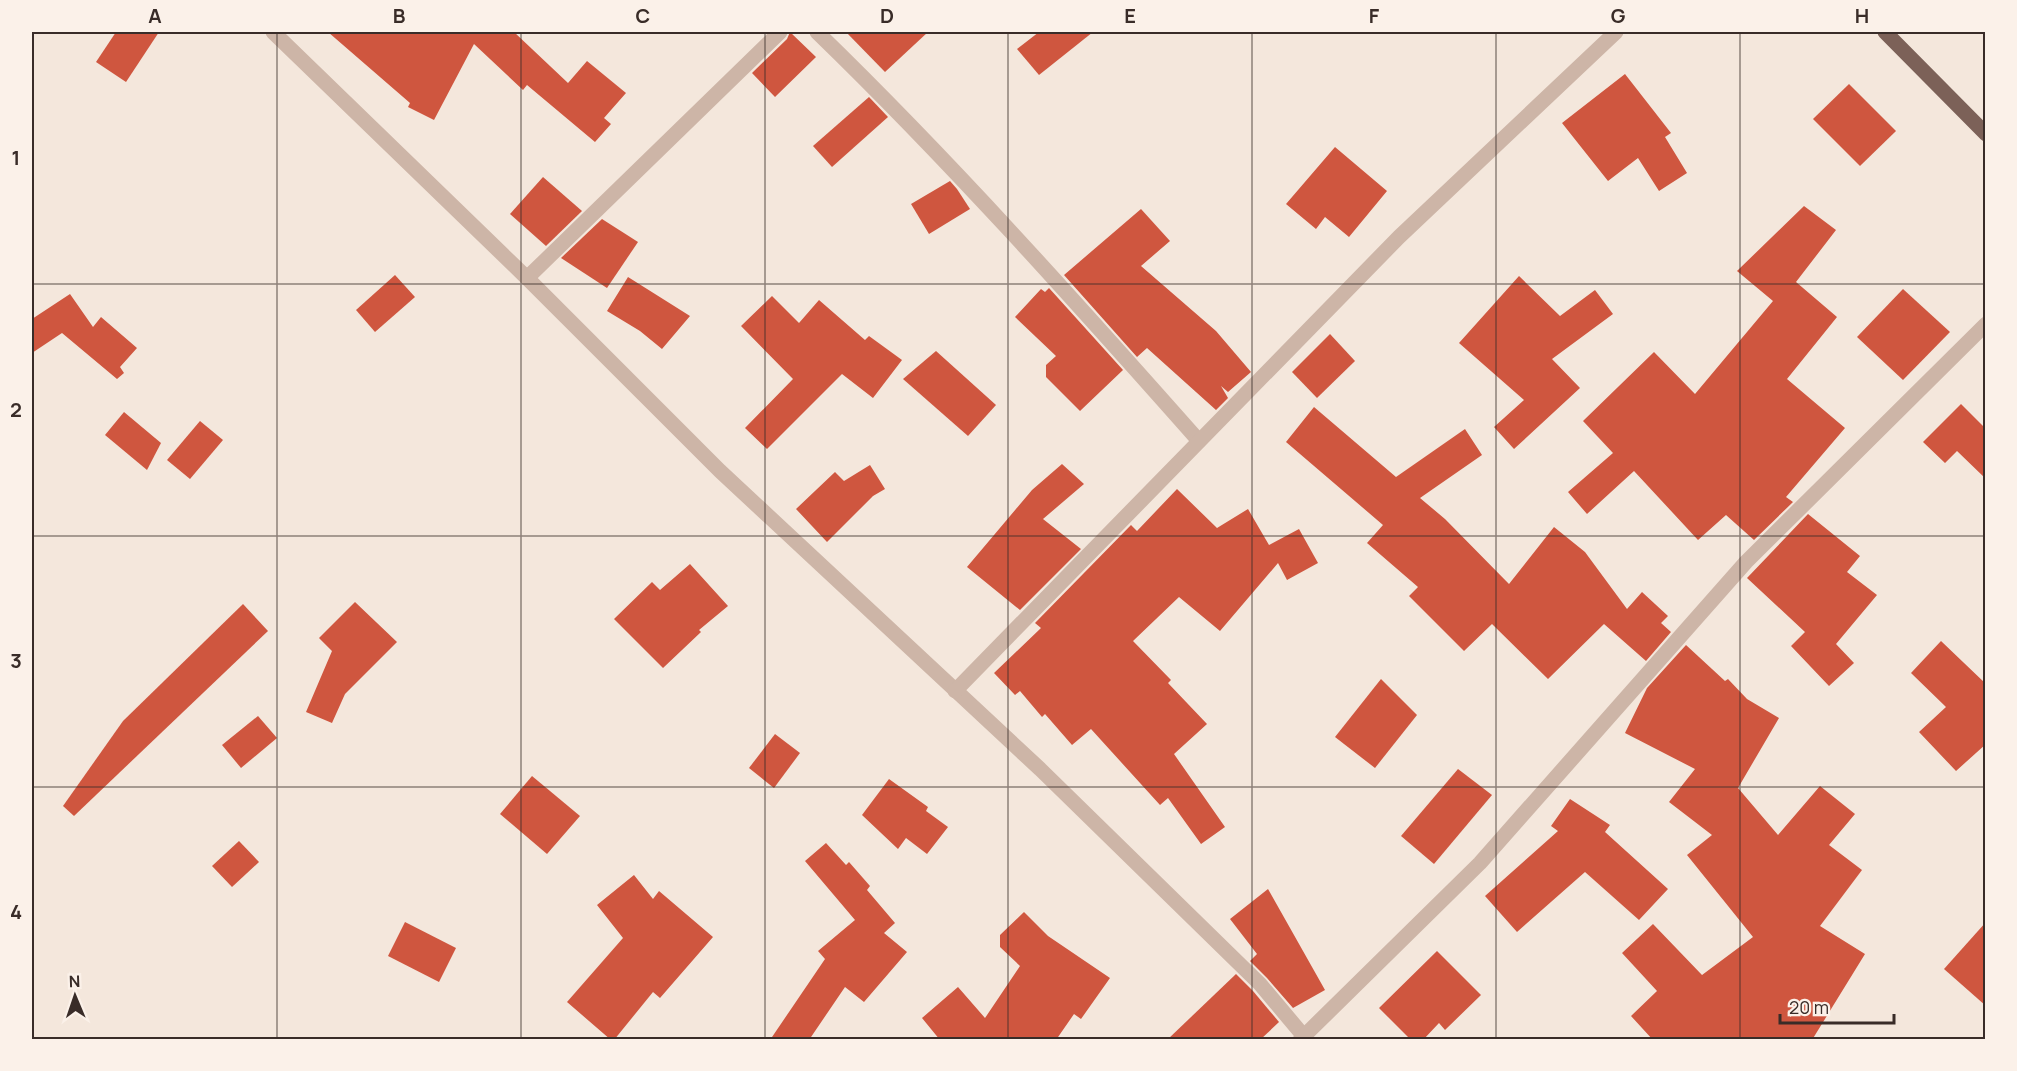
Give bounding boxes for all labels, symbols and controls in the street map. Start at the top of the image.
text: A [148,2,162,29]
text: B [393,2,406,29]
text: C [636,2,650,29]
text: D [880,2,894,29]
text: E [1124,2,1136,29]
text: F [1369,2,1380,29]
text: G [1611,2,1626,29]
text: H [1855,2,1869,29]
text: 1 [12,144,20,171]
text: 2 [10,396,22,423]
text: 3 [10,647,22,674]
text: 4 [10,898,22,925]
north arrow [45,966,105,1026]
text: N [68,970,81,992]
scale bar [1780,987,1894,1025]
text: 20 m [1789,995,1829,1019]

